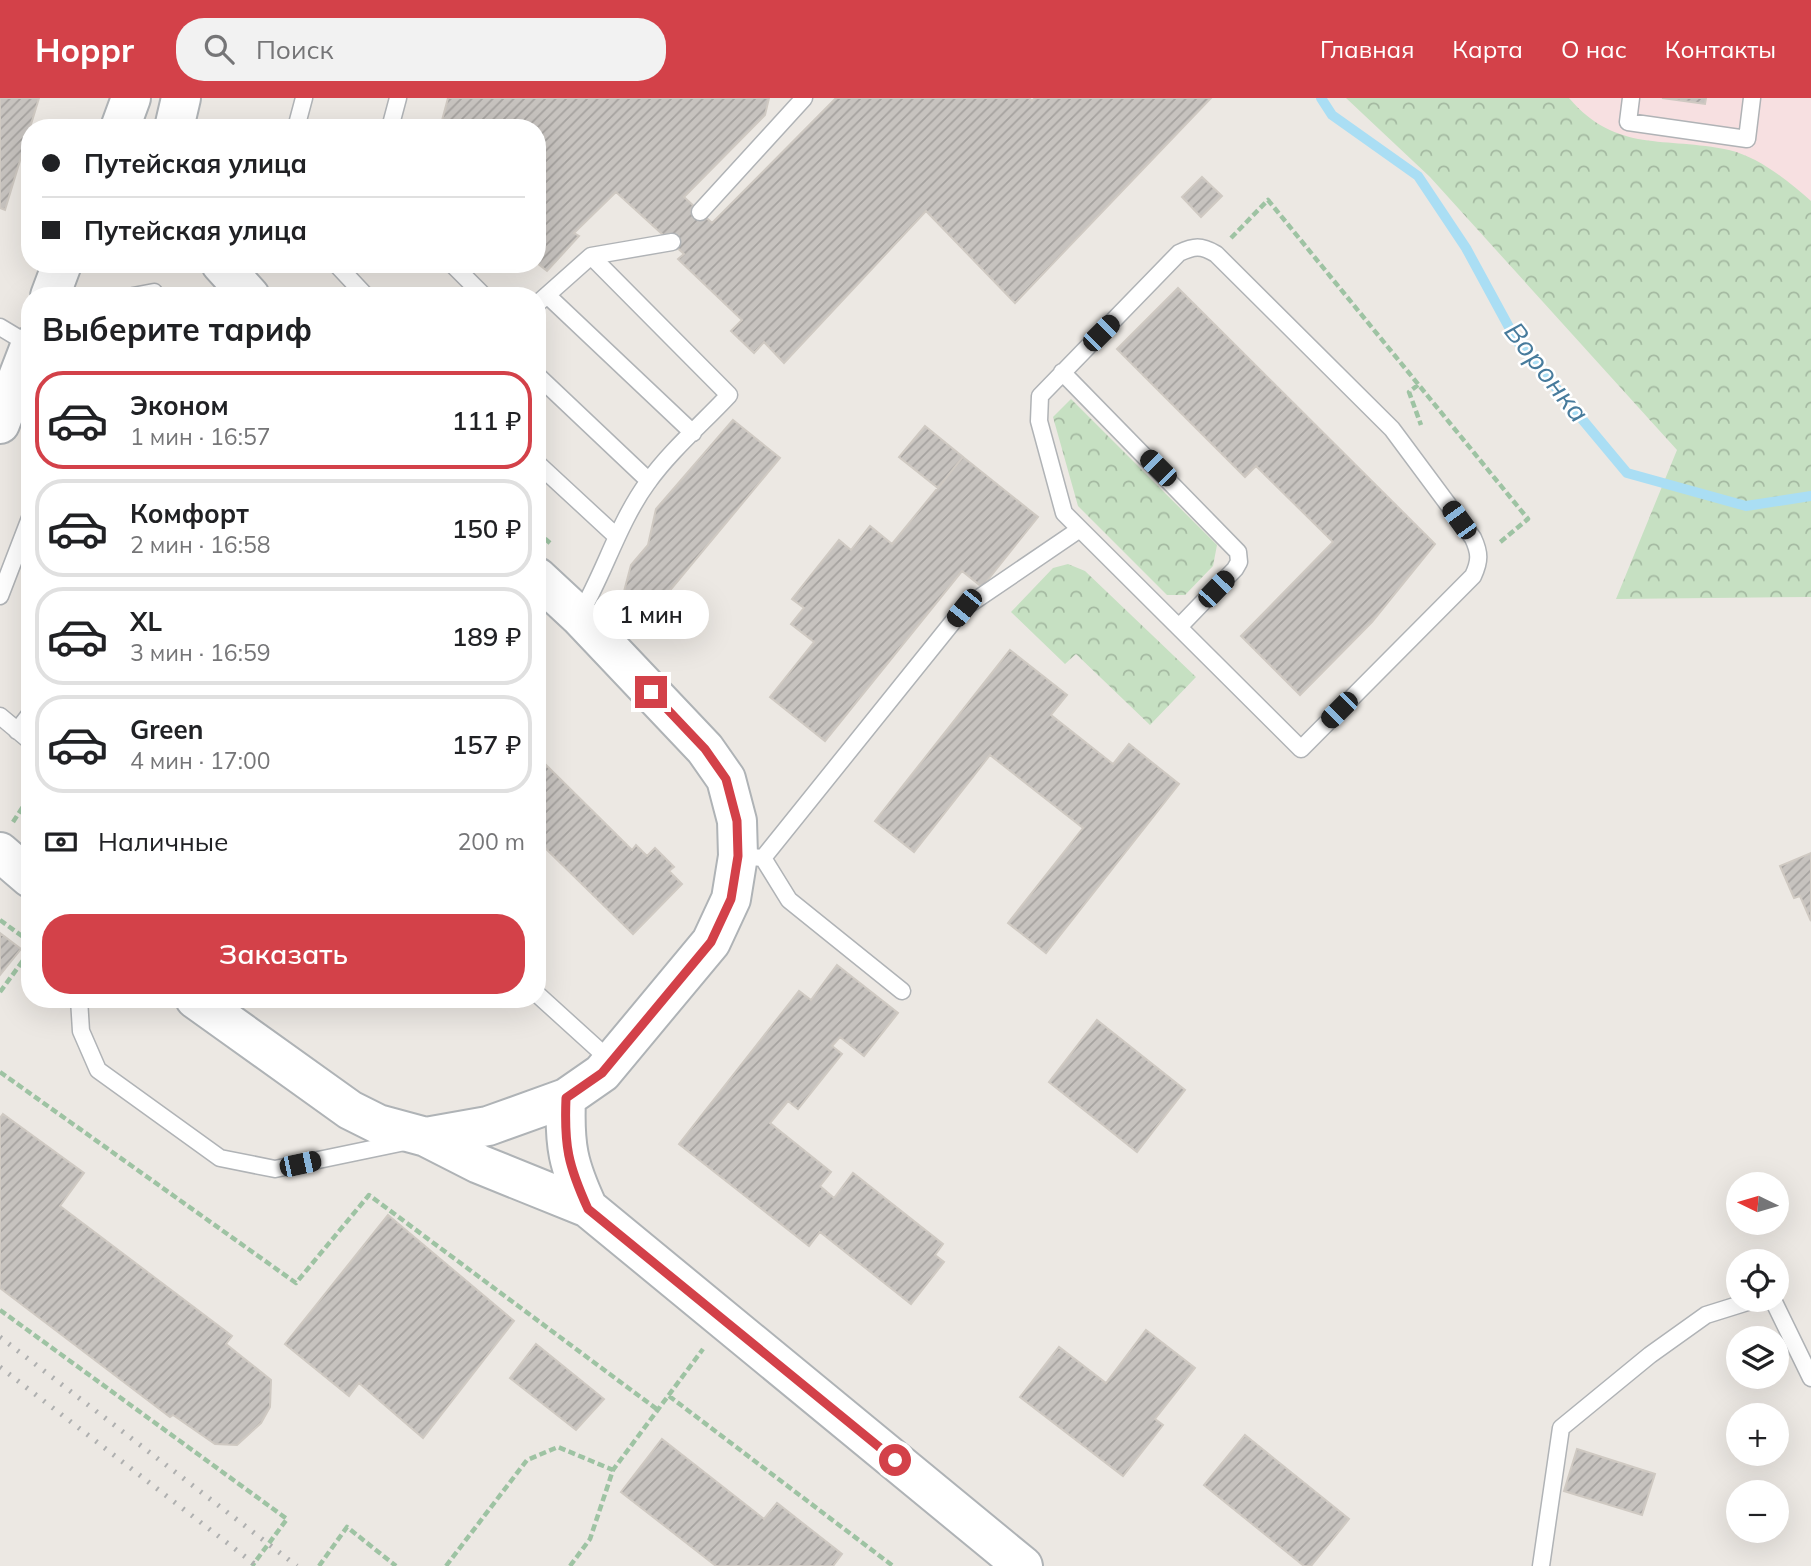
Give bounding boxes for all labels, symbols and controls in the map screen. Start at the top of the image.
search box [176,18,666,81]
text: Hoppr [35,29,134,70]
icon: search [200,30,238,68]
text: Поиск [256,33,334,66]
text: Главная [1320,34,1414,64]
text: Карта [1452,34,1523,64]
text: О нас [1561,34,1627,64]
text: Контакты [1665,34,1776,64]
text: Путейская улица [84,147,307,180]
text: Путейская улица [84,214,307,247]
text: Выберите тариф [42,309,312,349]
car [1079,311,1124,355]
water label: Воронка [1497,315,1597,429]
icon: car [46,389,109,452]
text: Эконом [130,389,229,422]
text: 111 ₽ [452,404,521,437]
text: 1 мин · 16:57 [130,422,270,451]
car [1136,446,1181,490]
icon: car [46,497,109,560]
text: Комфорт [130,497,249,530]
car [1439,497,1480,543]
text: 150 ₽ [452,512,521,545]
text: 2 мин · 16:58 [130,530,270,559]
car [1194,567,1239,611]
car [943,585,986,631]
callout: 1 мин [593,590,709,640]
text: 1 мин [619,600,683,629]
icon: car [46,605,109,668]
text: XL [130,605,162,638]
text: 189 ₽ [452,620,521,653]
text: 3 мин · 16:59 [130,638,270,667]
route end [635,676,667,708]
car [1317,688,1362,732]
icon: car [46,713,109,776]
text: Green [130,713,203,746]
text: 157 ₽ [452,728,521,761]
text: 4 мин · 17:00 [130,746,270,775]
icon: cash [42,823,80,861]
text: Наличные [98,825,228,858]
text: 200 m [457,827,525,856]
button: Заказать [42,914,525,994]
car [278,1149,323,1179]
north arrow [1726,1172,1788,1236]
map controls [1726,1172,1789,1543]
button: locate [1726,1249,1789,1312]
button: layers [1726,1326,1789,1389]
button: + [1726,1403,1789,1466]
route start [879,1444,911,1476]
button: − [1726,1480,1789,1543]

